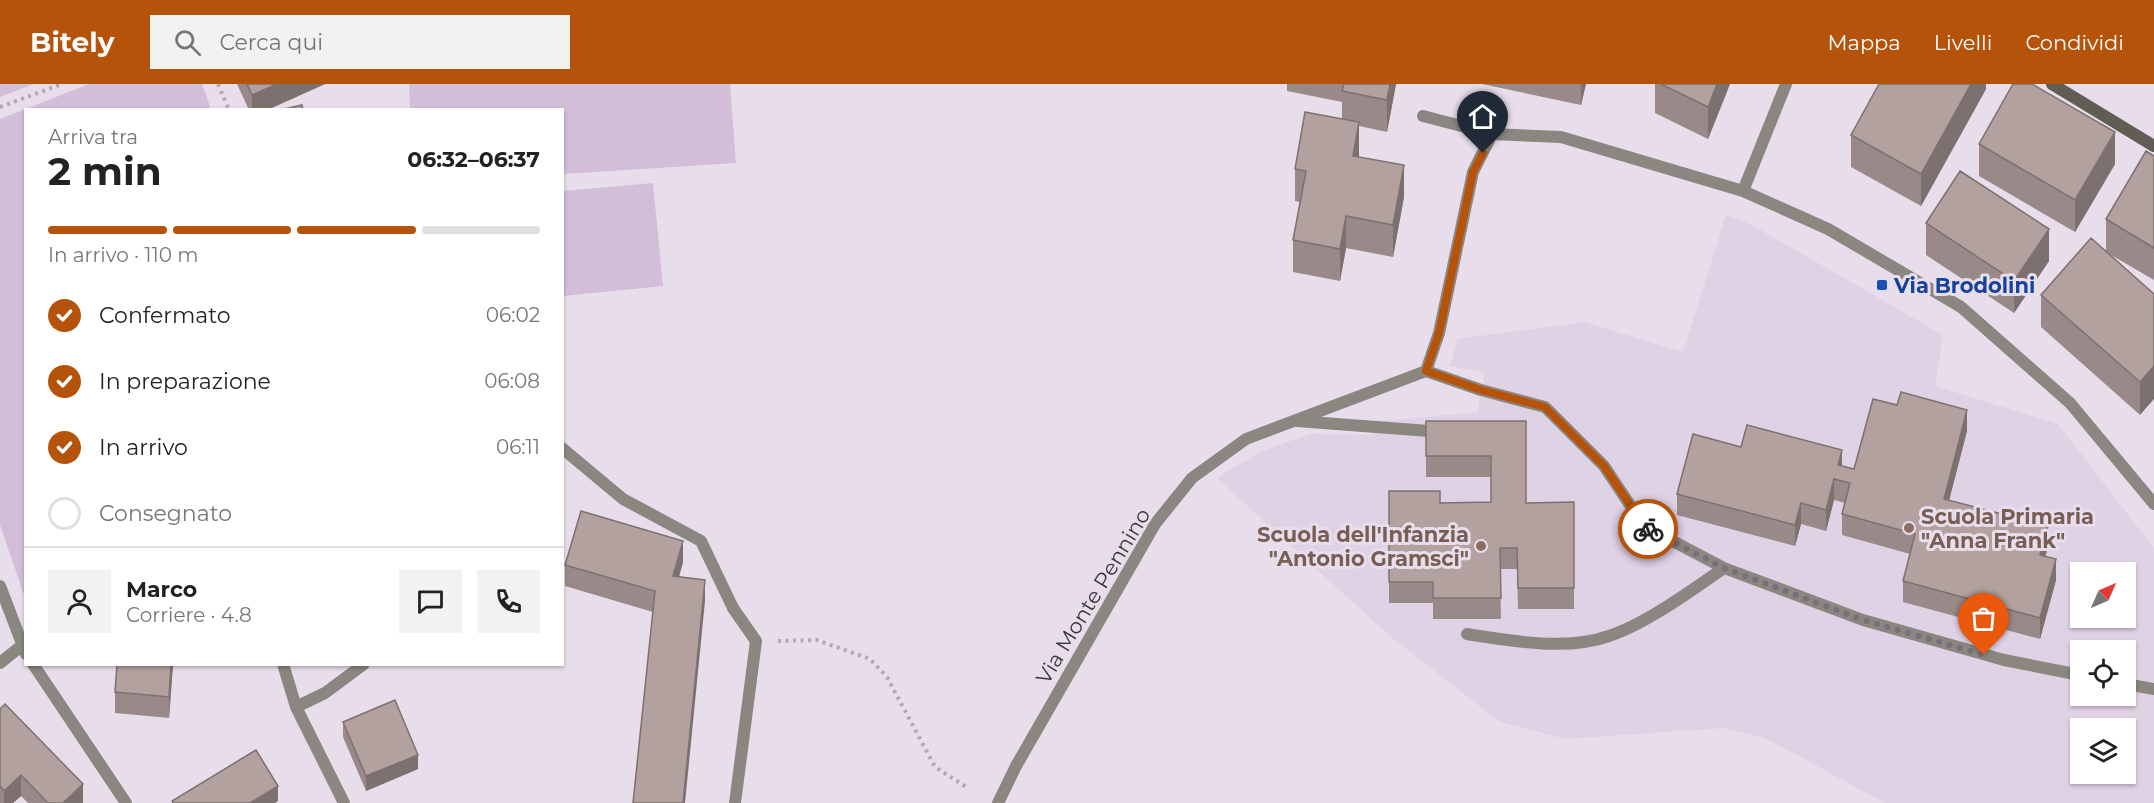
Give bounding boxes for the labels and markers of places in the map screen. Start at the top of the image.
pin [1457,91,1508,153]
place label: Via Brodolini [1893,273,2035,298]
marker: Via Brodolini [1875,278,1889,292]
place label: Scuola Primaria "Anna Frank" [1921,504,2094,553]
marker: Scuola Primaria "Anna Frank" [1902,521,1916,535]
place label: Scuola dell'Infanzia "Antonio Gramsci" [1257,522,1469,571]
marker: Scuola dell'Infanzia "Antonio Gramsci" [1474,539,1488,553]
pin [1958,593,2009,655]

